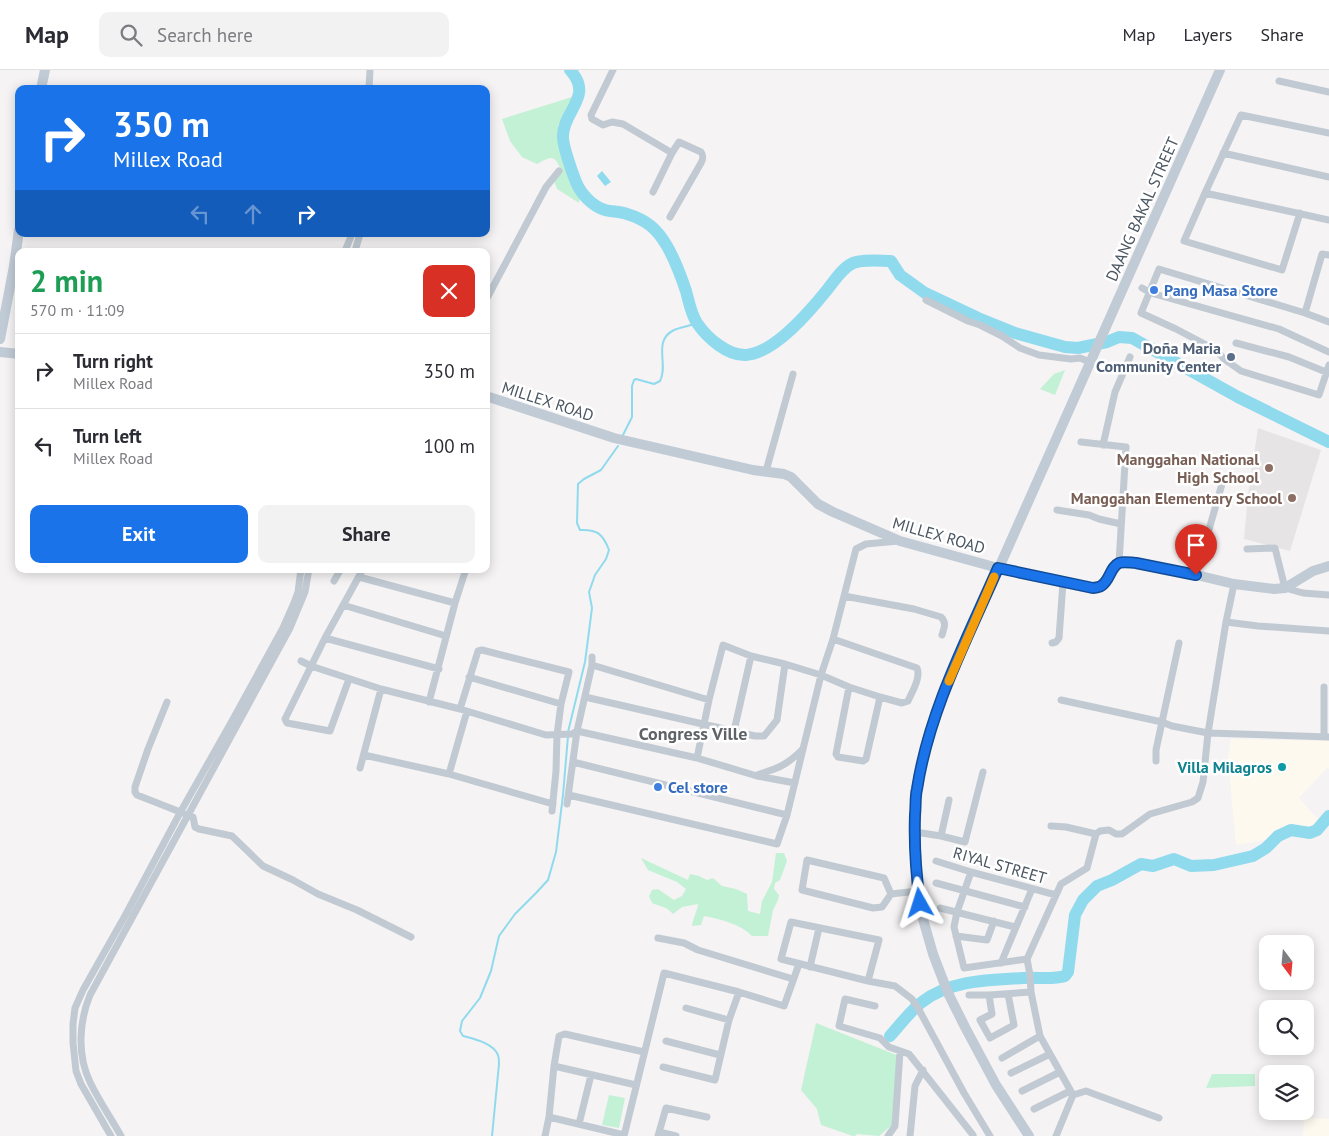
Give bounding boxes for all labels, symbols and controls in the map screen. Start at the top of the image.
search box [99,12,449,57]
text: Map [25,19,69,50]
icon: search [117,21,145,49]
text: Search here [157,23,253,47]
text: Map [1123,23,1155,46]
text: Layers [1183,23,1232,46]
text: Share [1260,23,1304,46]
text: 350 m [113,101,210,147]
icon: right [30,105,95,170]
street label: DAANG BAKAL STREET [1101,134,1183,284]
text: Millex Road [113,145,223,173]
icon: left [186,200,214,228]
icon: ahead [239,200,267,228]
icon: right [292,200,320,228]
text: 2 min [30,261,103,300]
button: close [423,265,475,317]
place label: Pang Masa Store [1164,280,1278,300]
marker: Pang Masa Store [1148,284,1160,296]
text: 570 m · 11:09 [30,300,125,320]
place label: Doña Maria Community Center [1096,338,1221,376]
text: Turn right [73,349,153,373]
marker: Doña Maria Community Center [1225,351,1237,363]
icon: right [30,357,58,385]
text: 350 m [423,359,475,383]
text: Millex Road [73,373,153,393]
street label: MILLEX ROAD [500,377,596,425]
text: Turn left [73,424,142,448]
icon: left [30,432,58,460]
text: 100 m [423,434,475,458]
text: Millex Road [73,448,153,468]
place label: Manggahan National High School [1117,449,1259,487]
marker: Manggahan National High School [1263,462,1275,474]
place label: Manggahan Elementary School [1071,488,1282,508]
marker: Manggahan Elementary School [1286,492,1298,504]
button: Exit [30,505,248,563]
button: Share [258,505,475,563]
street label: MILLEX ROAD [890,512,988,558]
pin [1175,524,1217,575]
icon: arrive [1182,531,1210,559]
district label: Congress Ville [639,722,747,745]
place label: Villa Milagros [1176,757,1272,777]
marker: Villa Milagros [1276,761,1288,773]
place label: Cel store [668,777,728,797]
marker: Cel store [652,781,664,793]
street label: RIYAL STREET [951,842,1049,888]
position arrow [893,876,945,928]
north arrow [1259,935,1314,990]
map controls [1259,935,1314,1120]
button: search [1259,1000,1314,1055]
button: layers [1259,1065,1314,1120]

